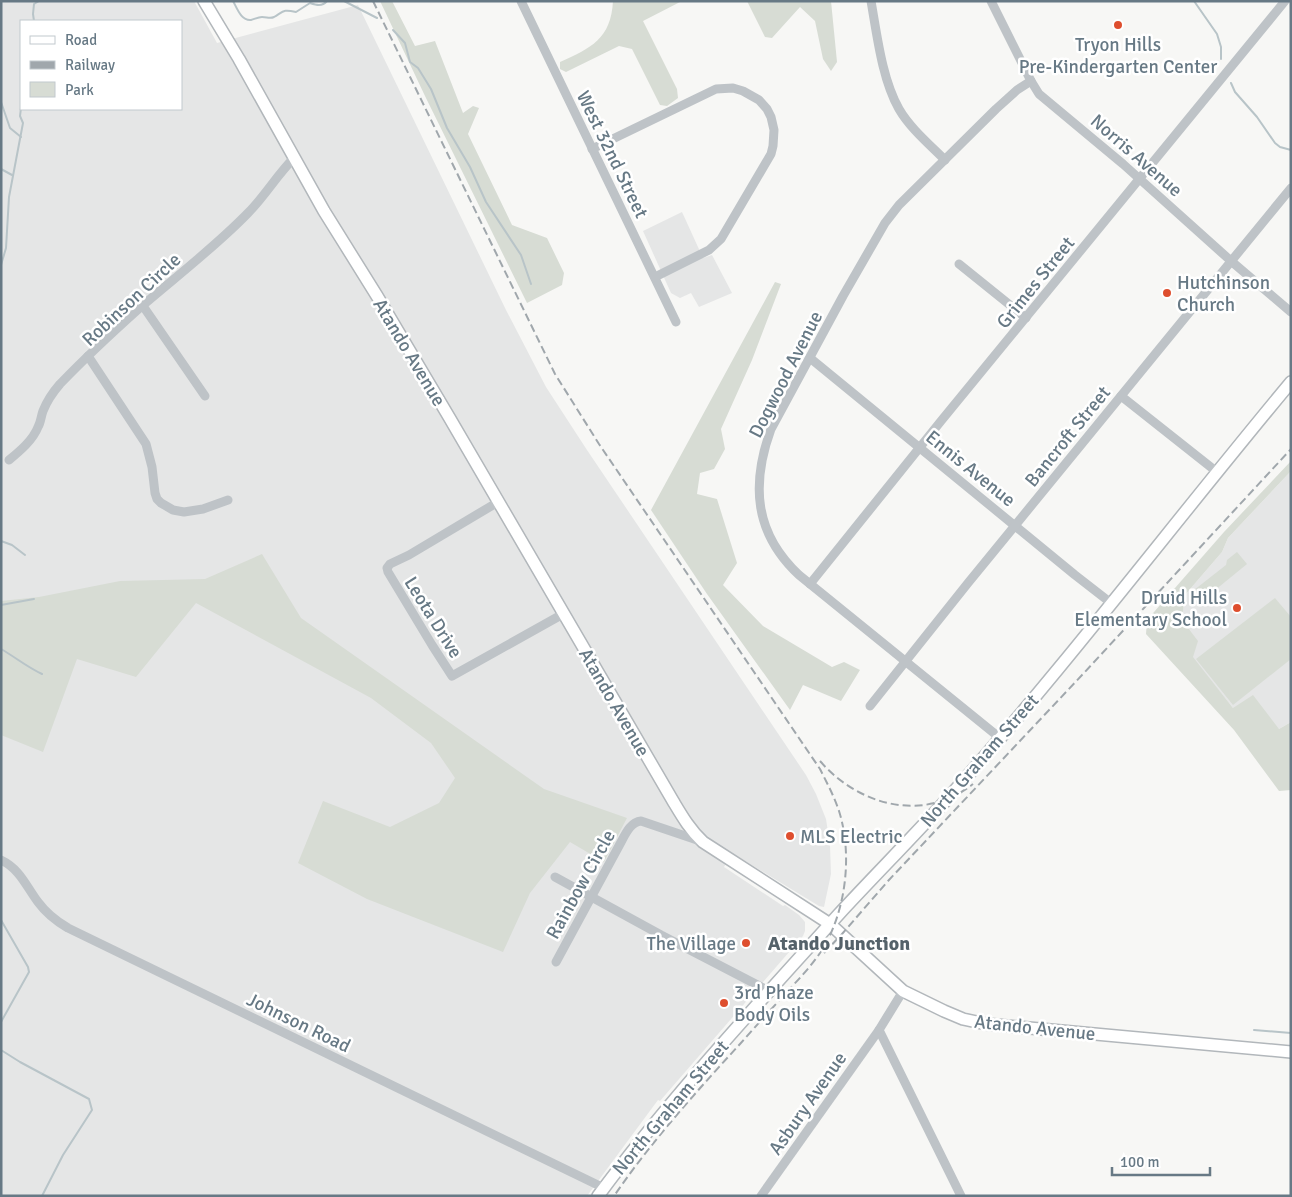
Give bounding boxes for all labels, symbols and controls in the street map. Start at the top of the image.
marker: Tryon Hills Pre-Kindergarten Center [1112,19,1124,31]
legend [20,20,182,110]
text: Road [65,31,97,49]
place label: Tryon Hills Pre-Kindergarten Center [1019,33,1217,79]
text: Railway [65,56,115,74]
text: Park [65,81,94,99]
street label: West 32nd Street [571,87,653,222]
street label: Norris Avenue [1085,109,1187,202]
street label: Grimes Street [991,232,1080,333]
street label: Robinson Circle [77,248,186,352]
place label: Hutchinson Church [1177,271,1270,317]
marker: Hutchinson Church [1161,287,1173,299]
street label: Atando Avenue [368,294,451,411]
street label: Dogwood Avenue [744,307,828,442]
street label: Bancroft Street [1020,381,1116,492]
street label: Ennis Avenue [921,425,1020,512]
street label: Leota Drive [399,572,468,663]
place label: Druid Hills Elementary School [1074,586,1227,632]
marker: Druid Hills Elementary School [1231,602,1243,614]
street label: Atando Avenue [573,644,655,761]
street label: North Graham Street [915,689,1044,832]
place label: MLS Electric [800,825,903,849]
street label: Rainbow Circle [541,826,621,943]
marker: MLS Electric [784,830,796,842]
district label: Atando Junction [768,931,910,956]
place label: The Village [646,932,736,956]
marker: The Village [740,937,752,949]
place label: 3rd Phaze Body Oils [734,981,814,1027]
street label: Johnson Road [243,987,354,1058]
marker: 3rd Phaze Body Oils [718,997,730,1009]
street label: Atando Avenue [973,1010,1097,1046]
street label: North Graham Street [607,1035,734,1180]
street label: Asbury Avenue [763,1047,852,1160]
scale bar [1112,1144,1210,1176]
text: 100 m [1120,1153,1160,1171]

